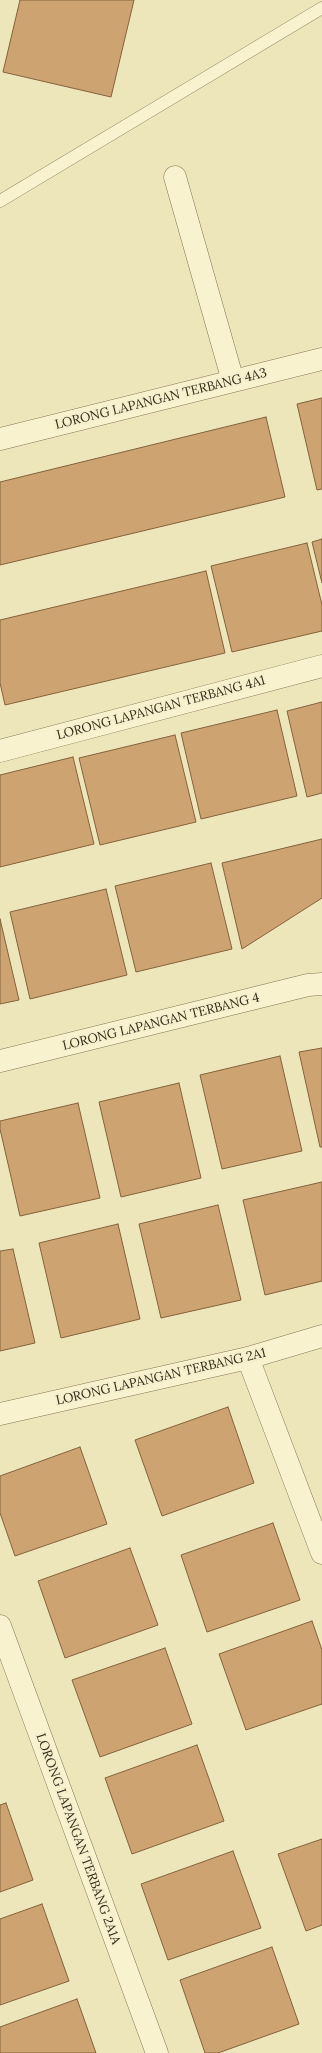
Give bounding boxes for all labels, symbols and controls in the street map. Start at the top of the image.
street label: LORONG LAPANGAN TERBANG 4A3 [54,365,268,433]
street label: LORONG LAPANGAN TERBANG 4A1 [55,673,267,743]
street label: LORONG LAPANGAN TERBANG 4 [61,990,261,1054]
street label: LORONG LAPANGAN TERBANG 2A1 [54,1345,268,1409]
street label: LORONG LAPANGAN TERBANG 2A1A [32,1731,124,1947]

